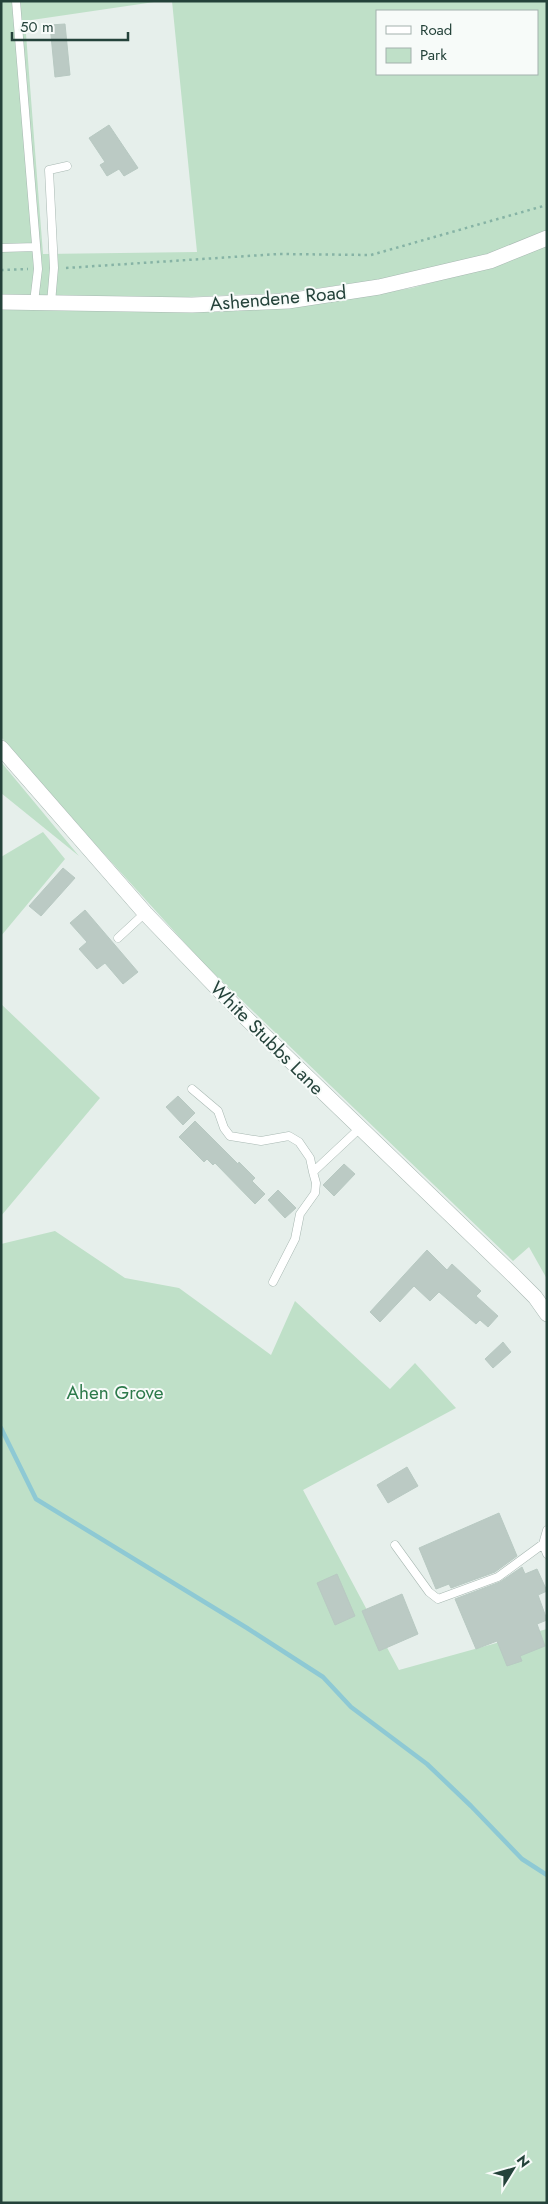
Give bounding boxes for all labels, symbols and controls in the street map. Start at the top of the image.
scale bar [12,10,129,42]
legend [376,10,538,75]
text: 50 m [20,16,54,38]
text: Road [420,19,452,41]
text: Park [420,44,447,66]
street label: Ashendene Road [209,279,347,317]
street label: White Stubbs Lane [204,975,330,1101]
park label: Ahen Grove [67,1379,164,1406]
north arrow [488,2144,538,2194]
text: N [512,2151,535,2172]

